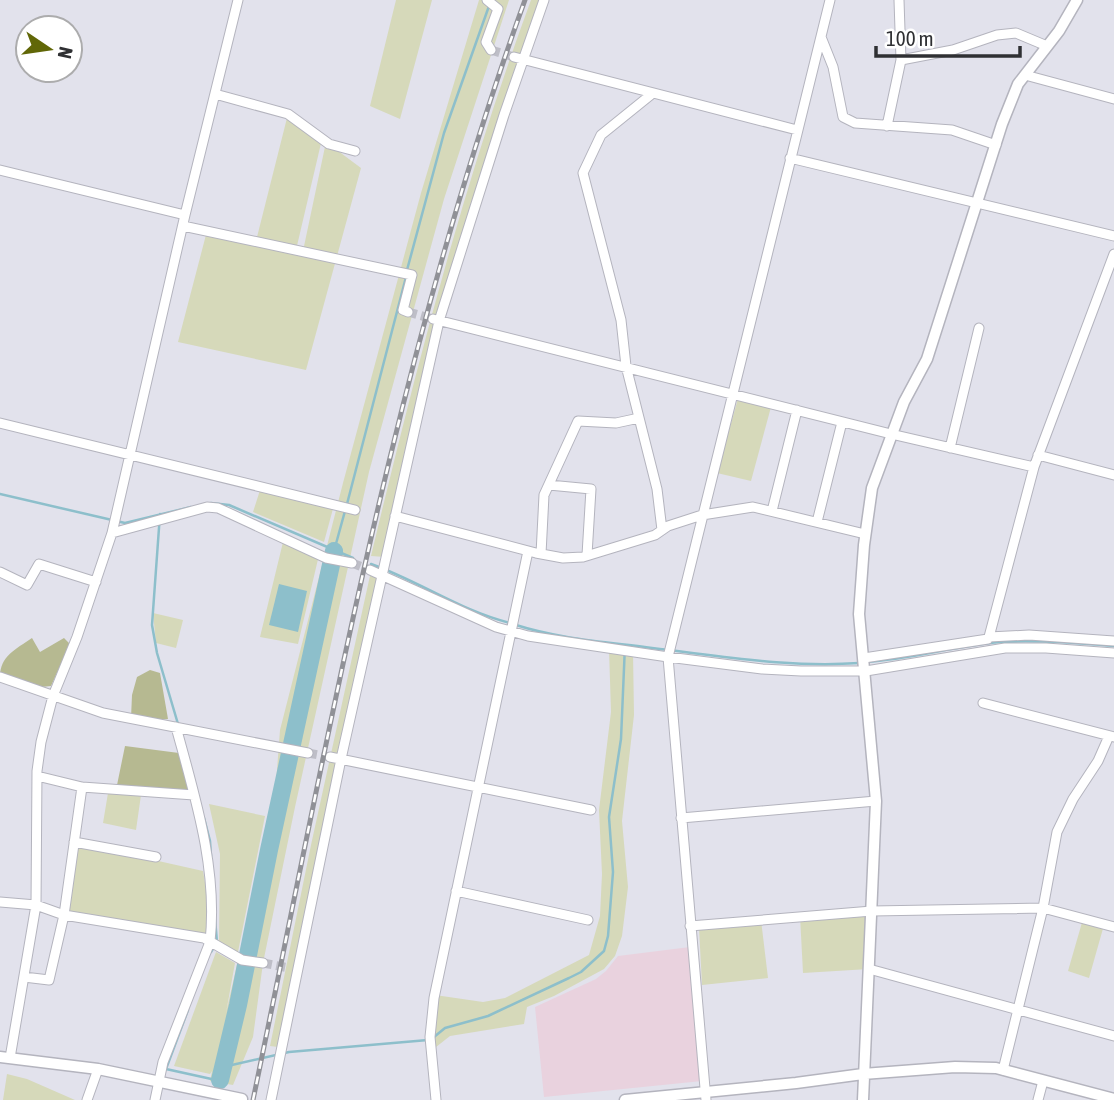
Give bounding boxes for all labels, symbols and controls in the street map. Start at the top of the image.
north arrow [14,14,84,84]
scale bar [876,14,1020,58]
text: 100 m [886,26,934,50]
text: N [54,45,78,61]

